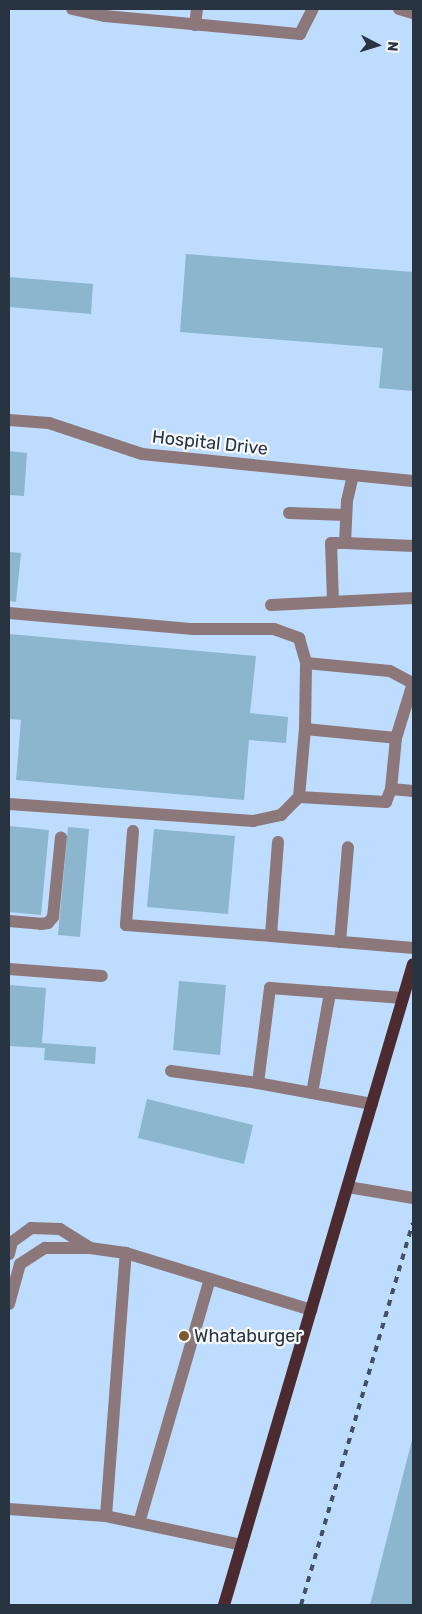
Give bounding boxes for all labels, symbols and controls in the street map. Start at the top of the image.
north arrow [352,20,402,70]
text: N [384,41,401,52]
street label: Hospital Drive [151,426,269,460]
place label: Whataburger [194,1325,302,1347]
marker: Whataburger [178,1330,190,1342]

